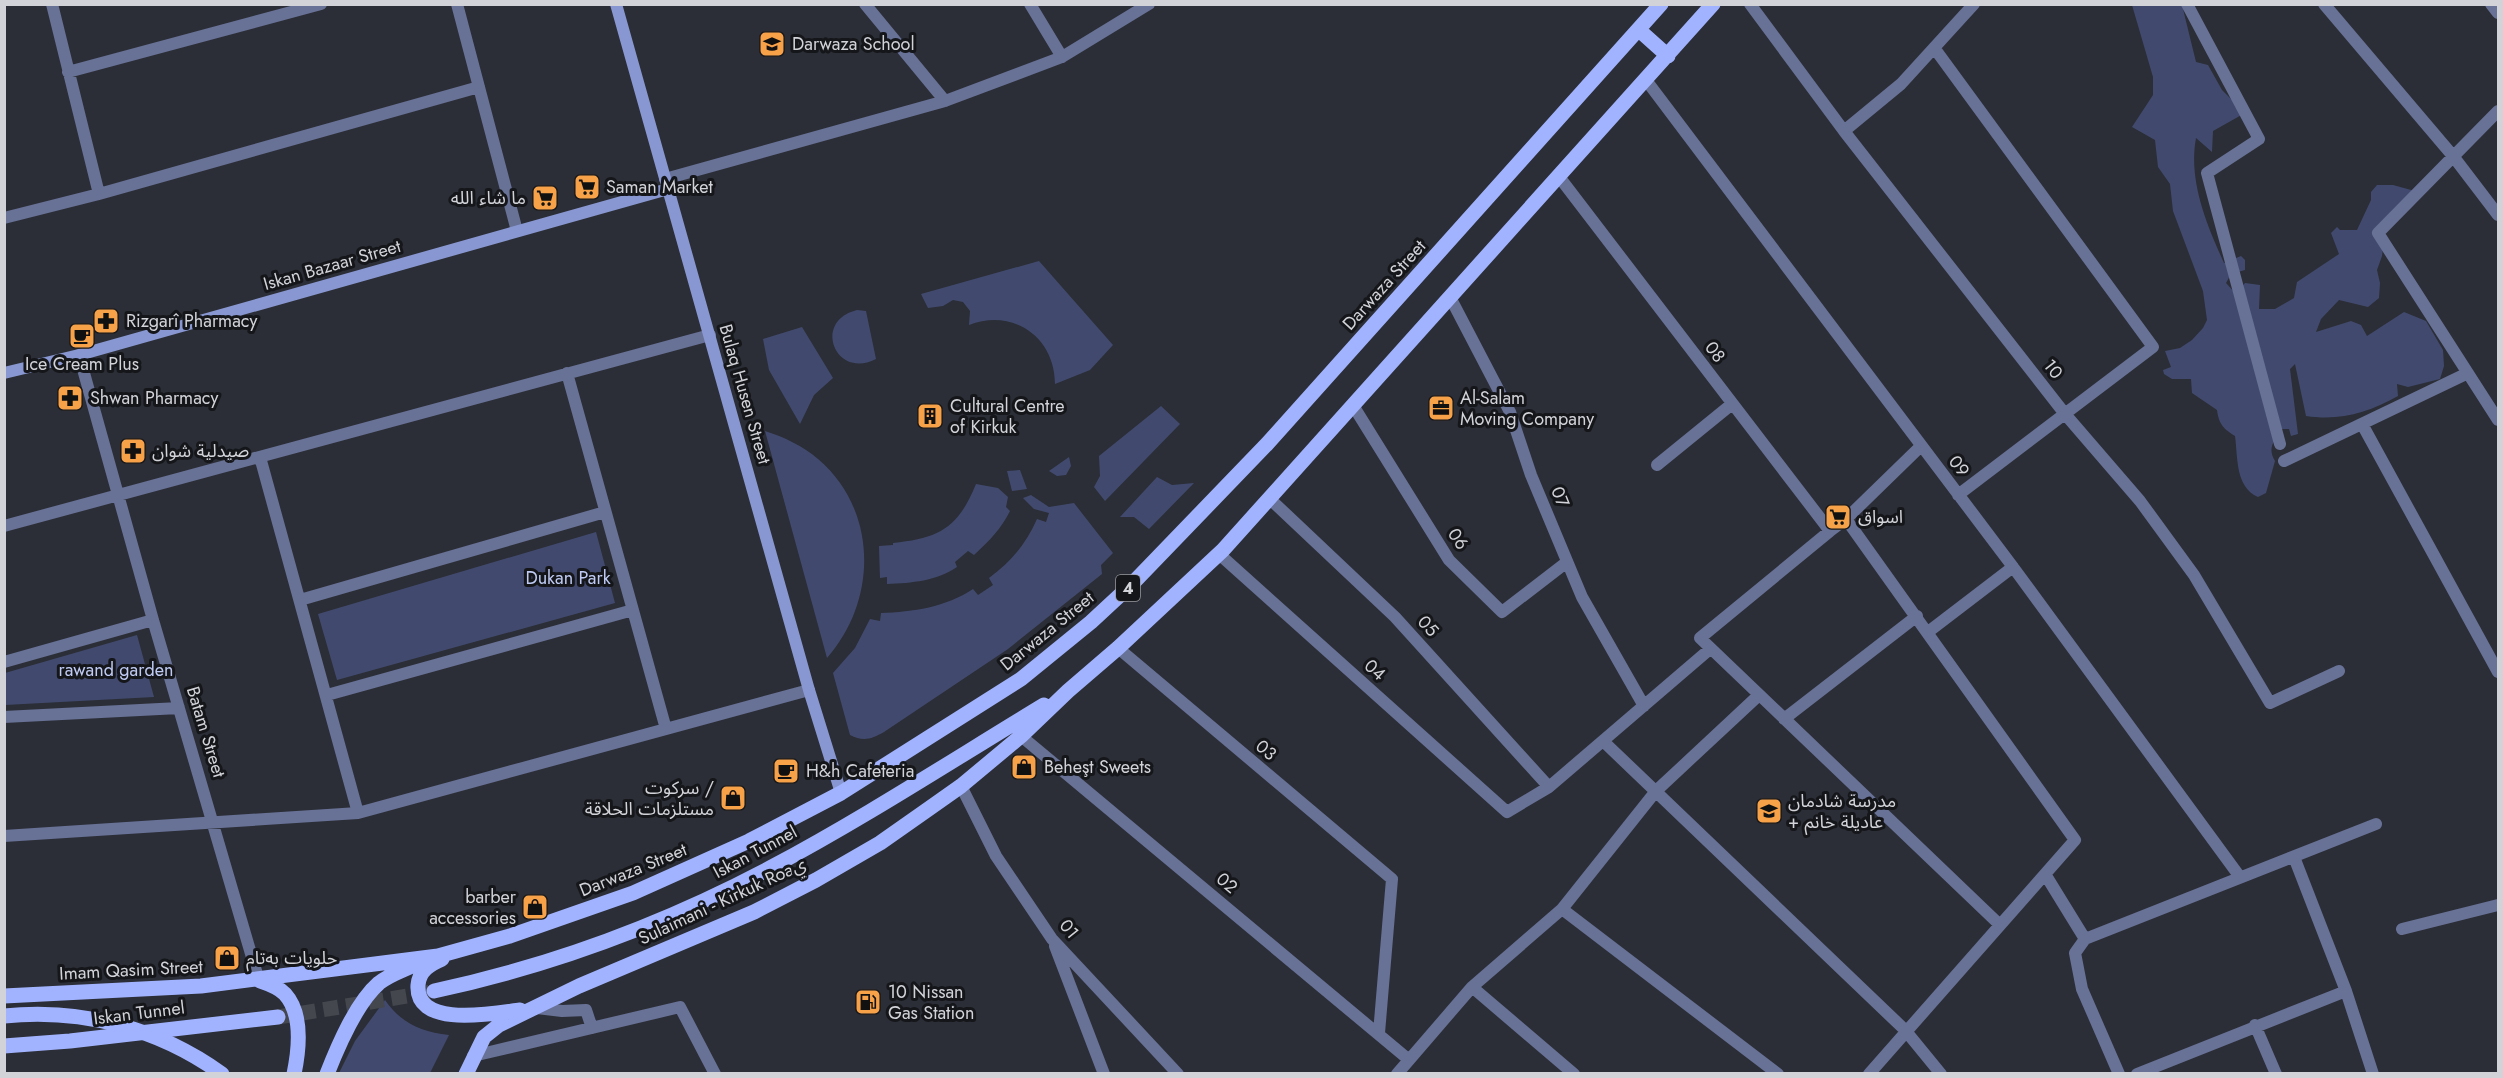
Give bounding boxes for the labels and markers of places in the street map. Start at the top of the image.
school or university icon: Darwaza School [757,29,787,59]
place label: Darwaza School [792,31,915,57]
supermarket icon: Saman Market [572,172,602,202]
place label: Saman Market [606,174,713,200]
supermarket icon: ما شاء الله [530,183,560,213]
place label: ما شاء الله [451,185,526,211]
pharmacy icon: Rizgarî Pharmacy [91,306,121,336]
place label: Rizgarî Pharmacy [126,308,257,334]
cafe icon: Ice Cream Plus [67,321,97,351]
place label: Ice Cream Plus [25,351,139,377]
pharmacy icon: Shwan Pharmacy [55,383,85,413]
place label: Shwan Pharmacy [90,385,218,411]
place label: Al-Salam Moving Company [1460,385,1594,432]
place label: Cultural Centre of Kirkuk [950,393,1065,440]
office icon: Al-Salam Moving Company [1426,393,1456,423]
building icon: Cultural Centre of Kirkuk [915,401,945,431]
pharmacy icon: صيدلية شوان [118,436,148,466]
place label: صيدلية شوان [152,438,249,464]
supermarket icon: اسواق [1823,502,1853,532]
place label: اسواق [1858,504,1903,530]
shop icon: Beheşt Sweets [1009,752,1039,782]
place label: Beheşt Sweets [1044,754,1151,780]
cafe icon: H&h Cafeteria [771,756,801,786]
place label: H&h Cafeteria [806,758,914,784]
place label: سركوت / مستلزمات الحلاقة [585,775,714,822]
shop icon: سركوت / مستلزمات الحلاقة [718,783,748,813]
place label: مدرسة شادمان + عاديلة خانم [1788,788,1896,835]
school or university icon: مدرسة شادمان + عاديلة خانم [1754,796,1784,826]
place label: barber accessories [429,884,517,931]
shop icon: barber accessories [520,892,550,922]
shop icon: حلویات بەتام [212,943,242,973]
place label: حلویات بەتام [246,945,337,972]
place label: 10 Nissan Gas Station [888,979,974,1026]
fuel station icon: 10 Nissan Gas Station [853,987,883,1017]

